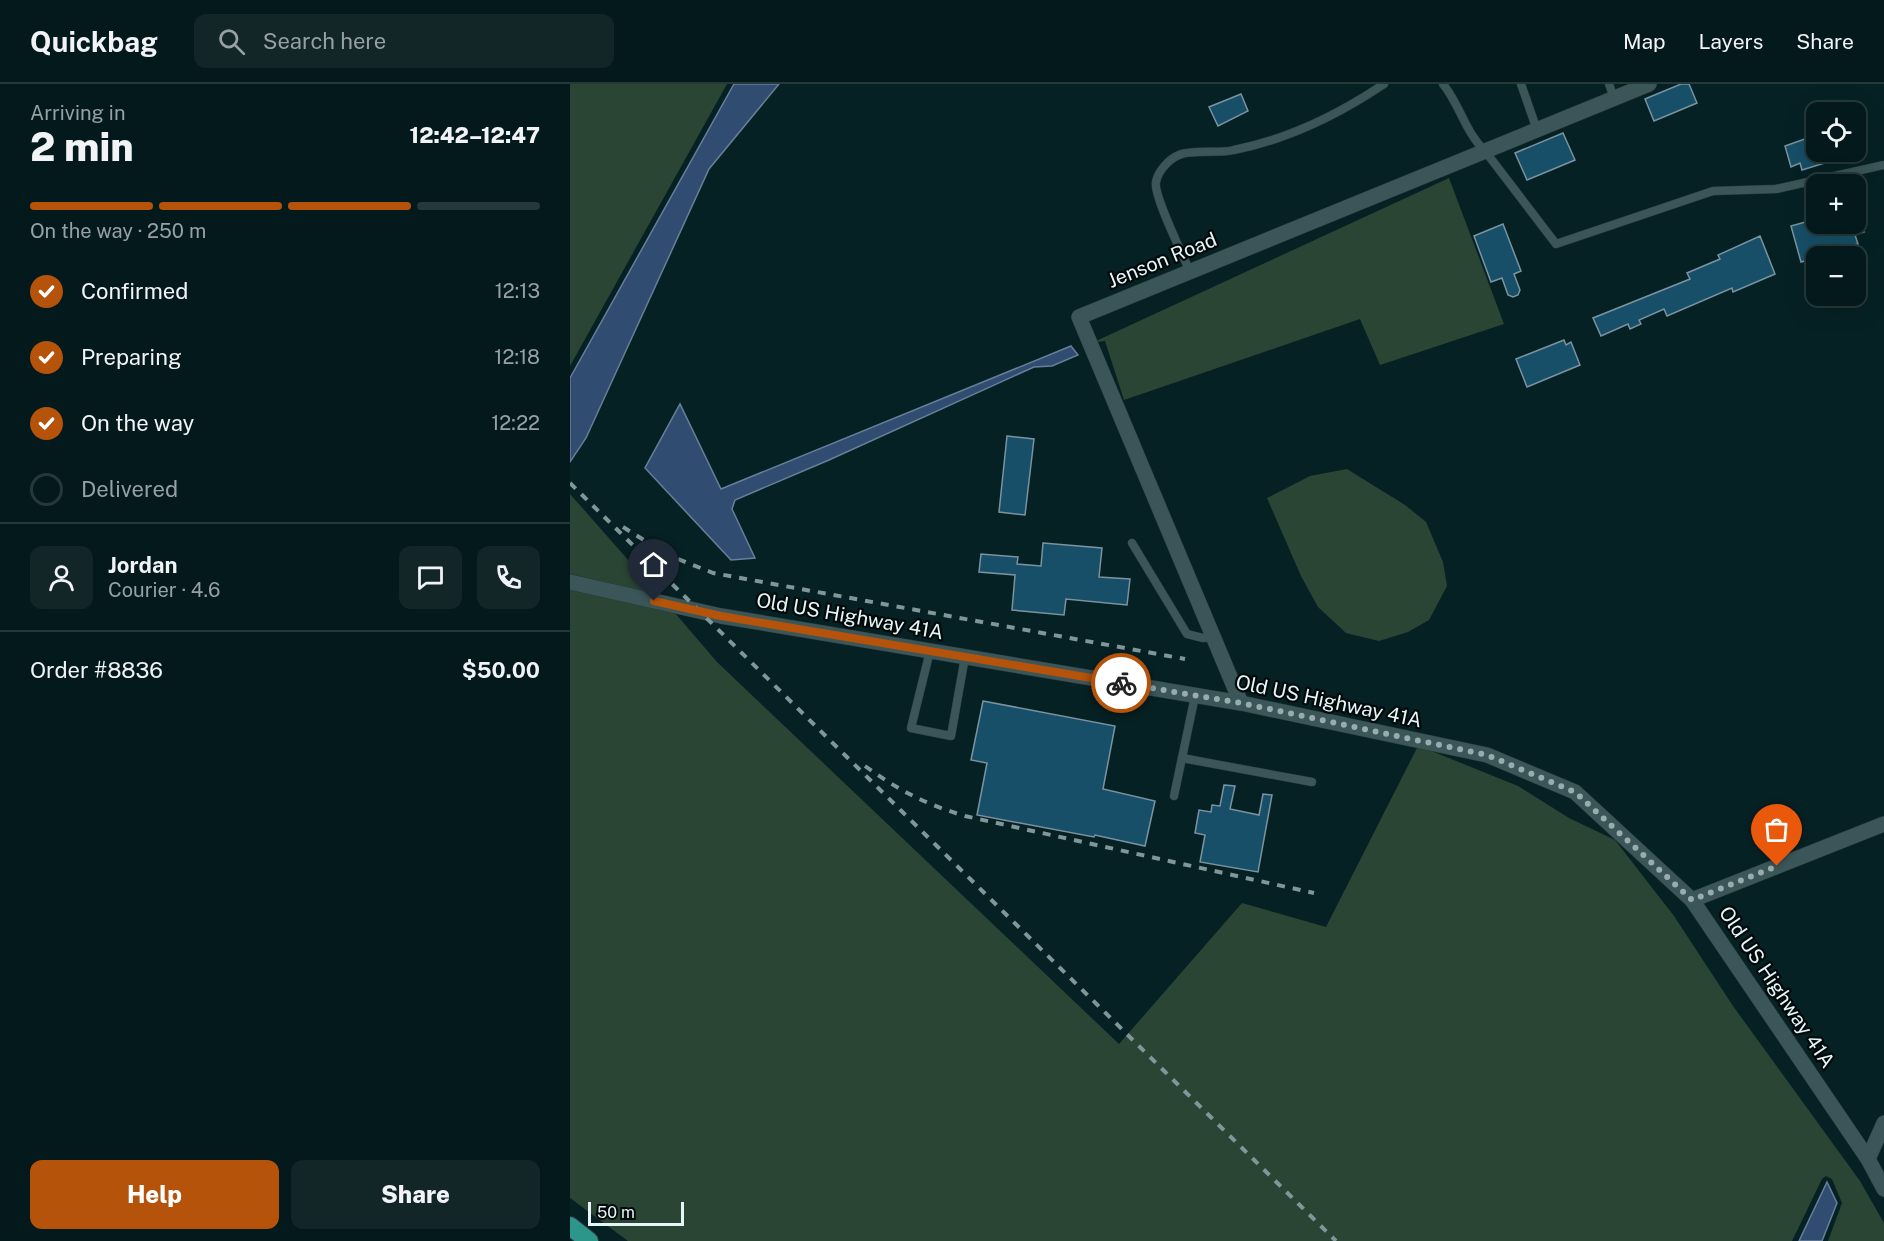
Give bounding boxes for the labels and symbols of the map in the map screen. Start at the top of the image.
street label: Jenson Road [1104,227,1220,293]
pin [628,539,679,601]
street label: Old US Highway 41A [755,588,945,644]
courier [1091,653,1151,713]
street label: Old US Highway 41A [1234,670,1424,732]
pin [1751,804,1802,866]
street label: Old US Highway 41A [1714,902,1840,1072]
scale bar [588,1199,684,1226]

